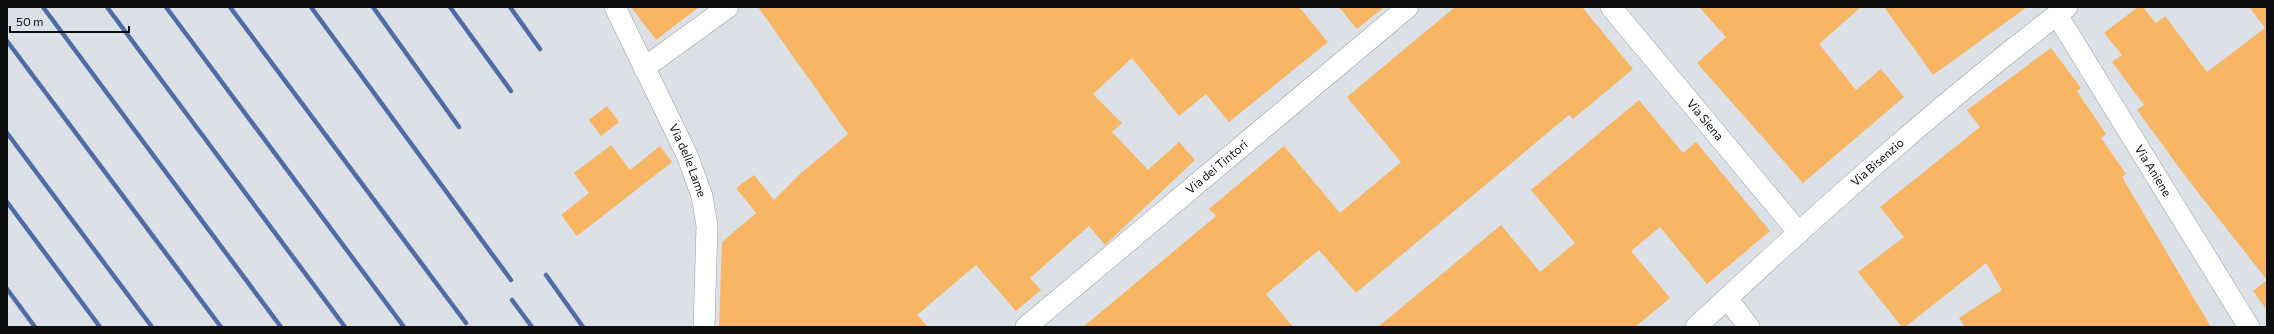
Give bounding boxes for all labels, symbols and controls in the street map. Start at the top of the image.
scale bar [10,8,129,34]
text: 50 m [16,14,44,28]
street label: Via Siena [1685,96,1727,143]
street label: Via delle Lame [667,121,710,199]
street label: Via Bisenzio [1847,135,1906,189]
street label: Via dei Tintori [1183,136,1250,196]
street label: Via Aniene [2133,142,2175,199]

